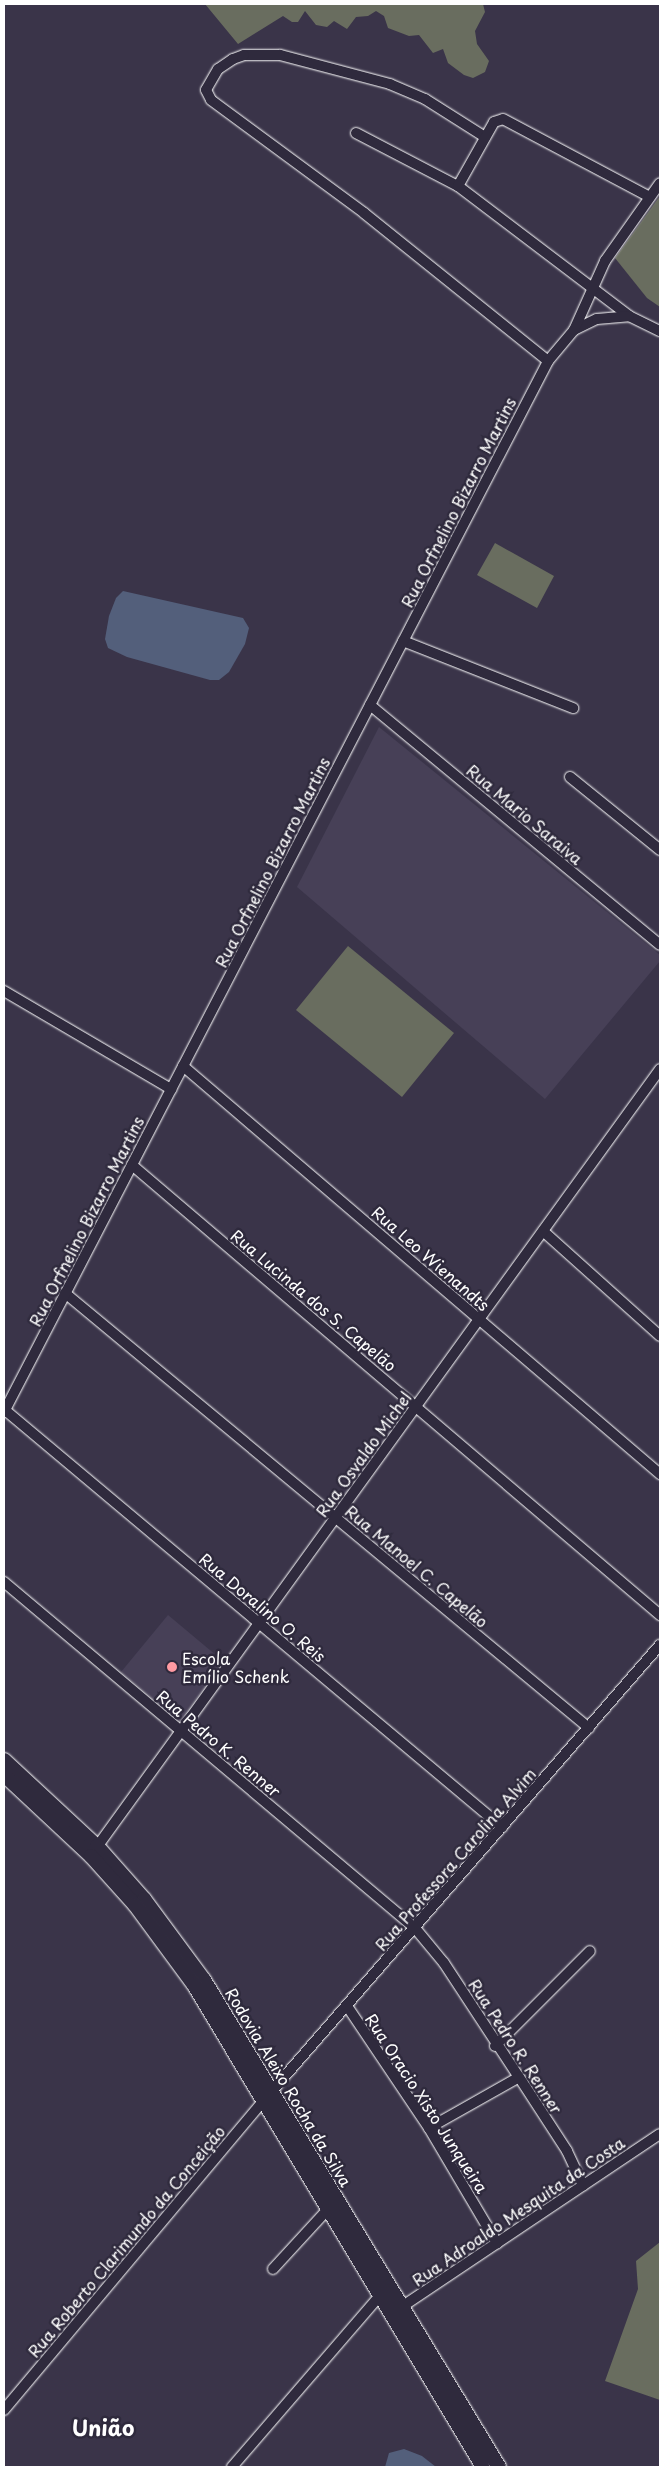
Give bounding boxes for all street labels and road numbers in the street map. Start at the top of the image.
street label: Rua Orfnelino Bizarro Martins [396,394,520,610]
street label: Rua Orfnelino Bizarro Martins [210,754,334,970]
street label: Rua Mario Saraiva [463,760,587,868]
street label: Rua Orfnelino Bizarro Martins [24,1113,148,1329]
street label: Rua Leo Wienandts [368,1201,494,1315]
street label: Rua Lucinda dos S. Capelão [227,1225,401,1375]
street label: Rua Osvaldo Michel [311,1387,415,1521]
street label: Rua Manoel C. Capelão [341,1500,493,1632]
street label: Rua Doralino O. Reis [196,1549,330,1665]
street label: Rua Pedro K. Renner [152,1684,286,1802]
street label: Rua Professora Carolina Alvim [370,1764,540,1954]
street label: Rua Pedro R. Renner [464,1974,568,2118]
street label: Rodovia Aleixo Rocha da Silva [222,1984,356,2190]
street label: Rua Oracio Xisto Junqueira [362,2009,492,2197]
street label: Rua Roberto Clarimundo da Conceição [23,2121,229,2361]
street label: Rua Adroaldo Mesquita da Costa [407,2132,629,2290]

